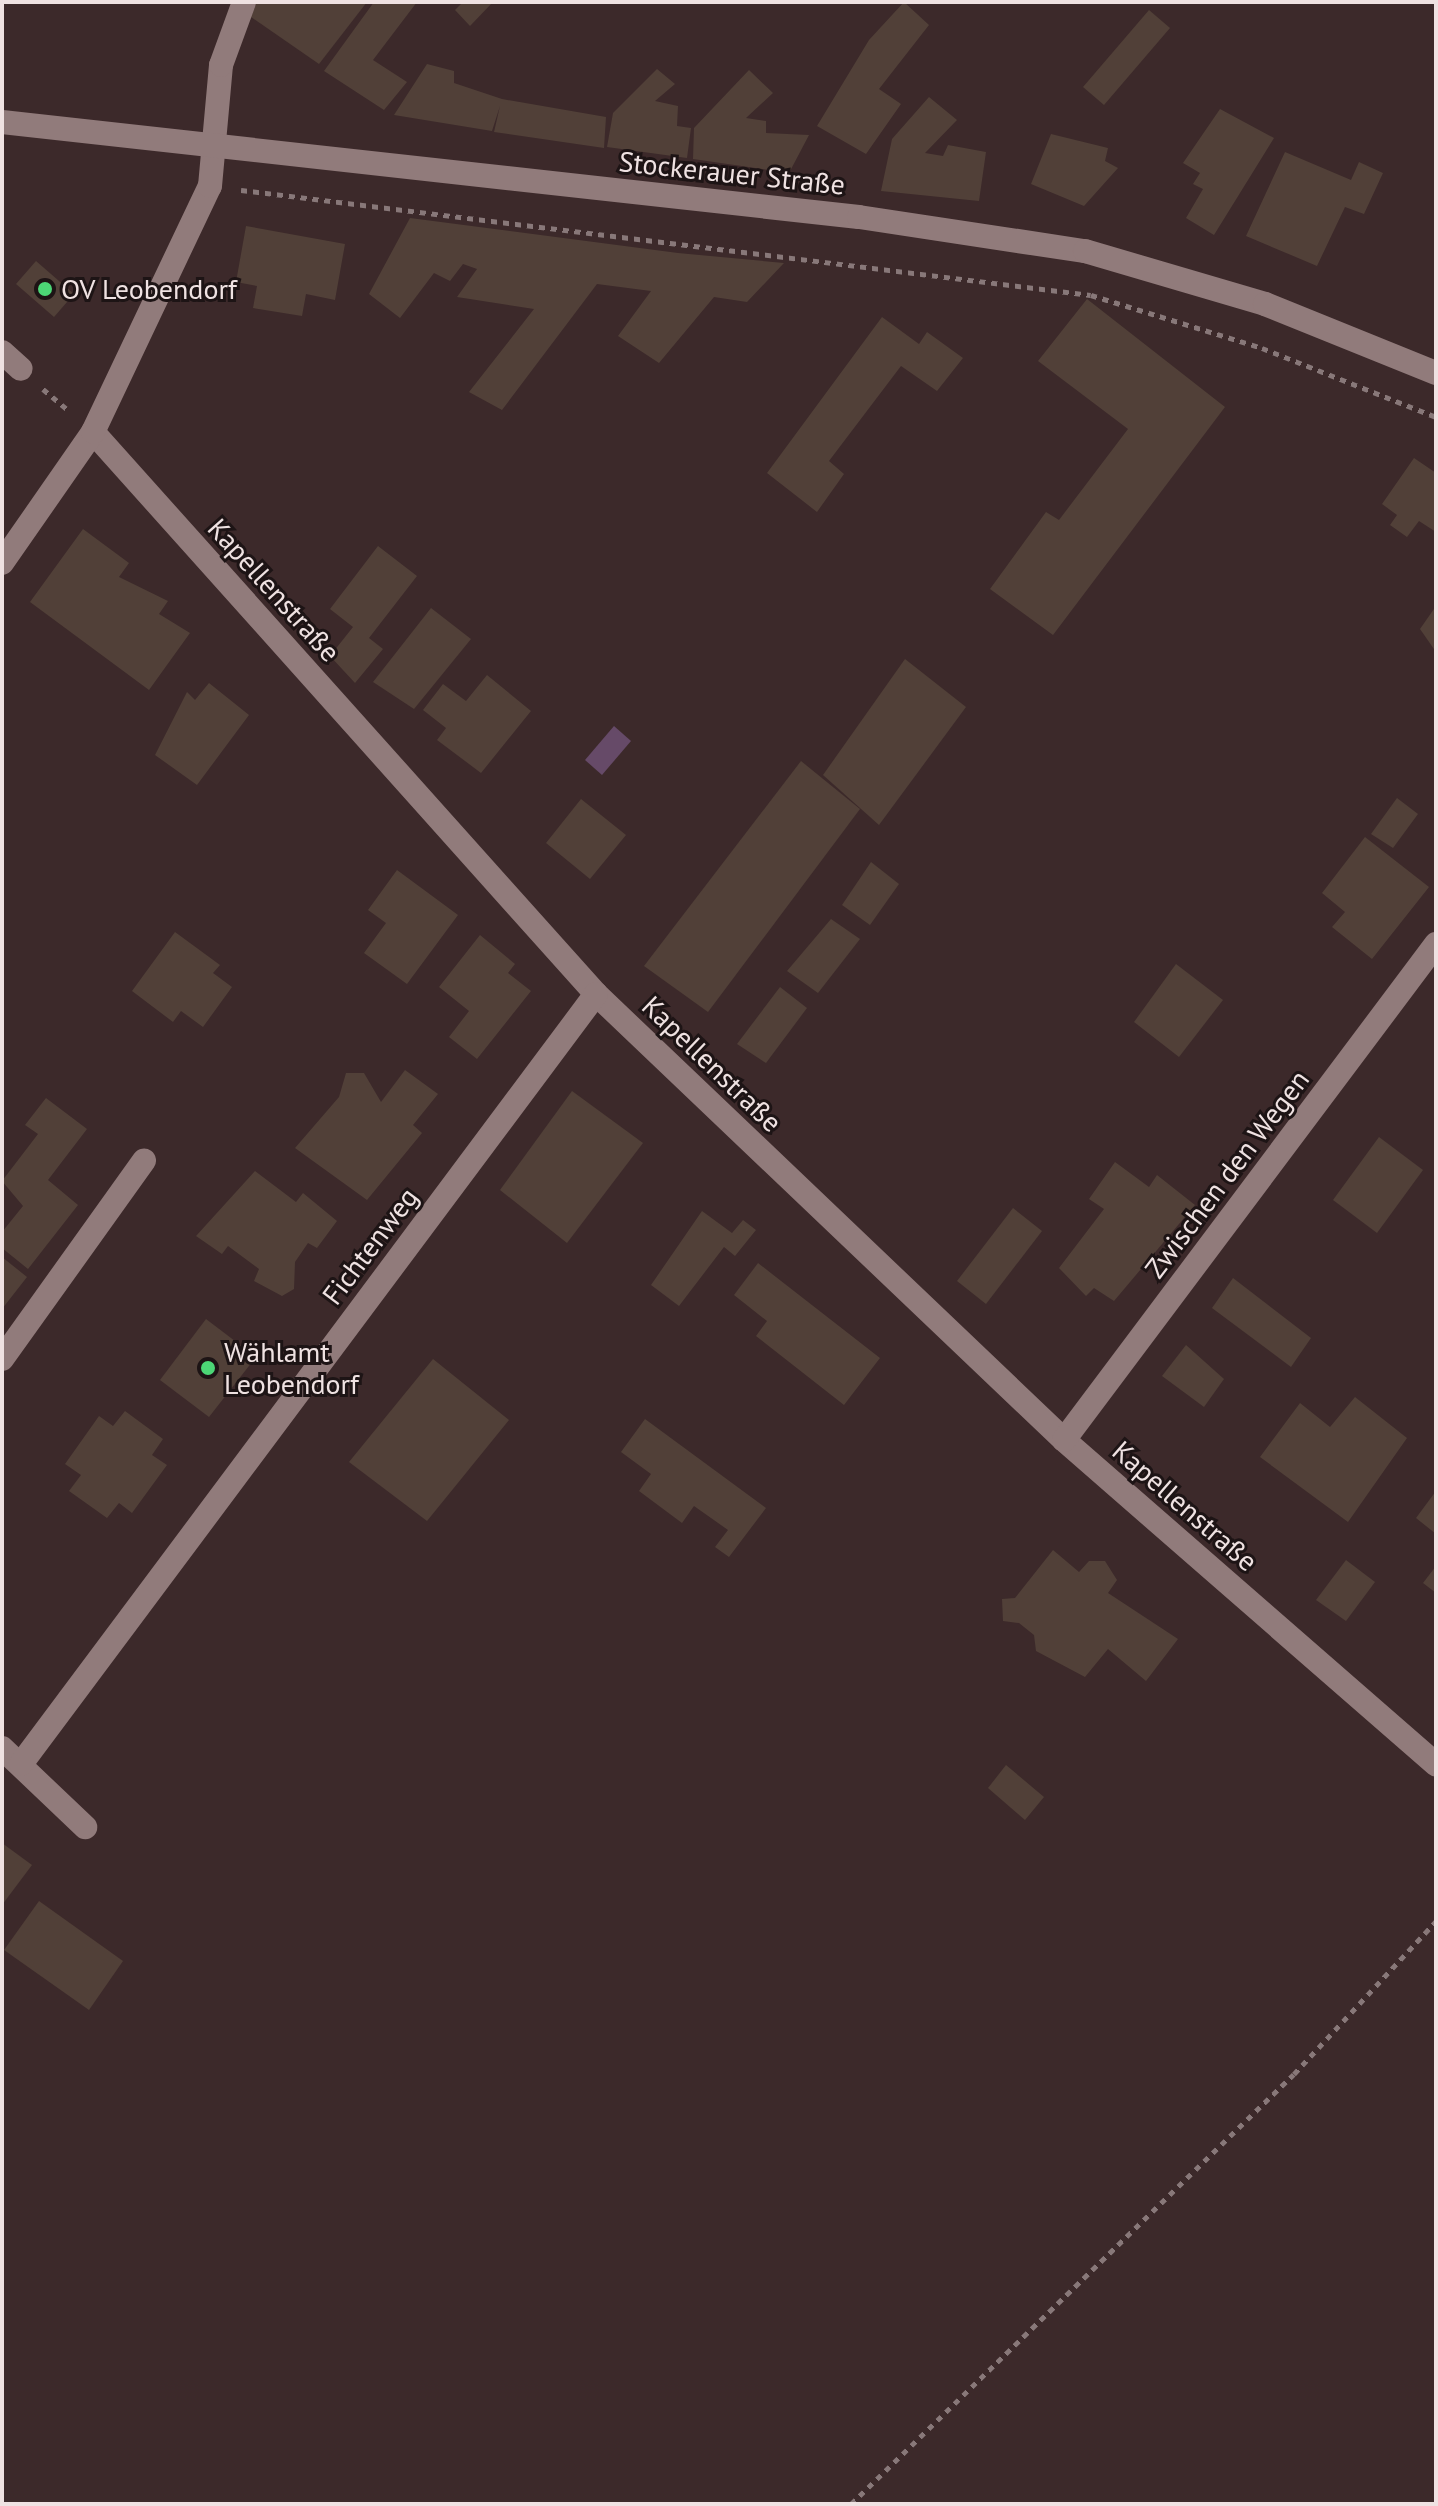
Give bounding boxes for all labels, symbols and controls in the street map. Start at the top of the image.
street label: Stockerauer Straße [617,144,847,202]
place label: OV Leobendorf [61,272,238,306]
marker: OV Leobendorf [36,280,54,298]
street label: Kapellenstraße [201,512,347,668]
street label: Kapellenstraße [635,989,789,1139]
street label: Zwischen den Wegen [1138,1063,1316,1285]
street label: Fichtenweg [315,1181,425,1311]
place label: Wählamt Leobendorf [224,1335,359,1401]
marker: Wählamt Leobendorf [199,1359,217,1377]
street label: Kapellenstraße [1106,1434,1264,1578]

